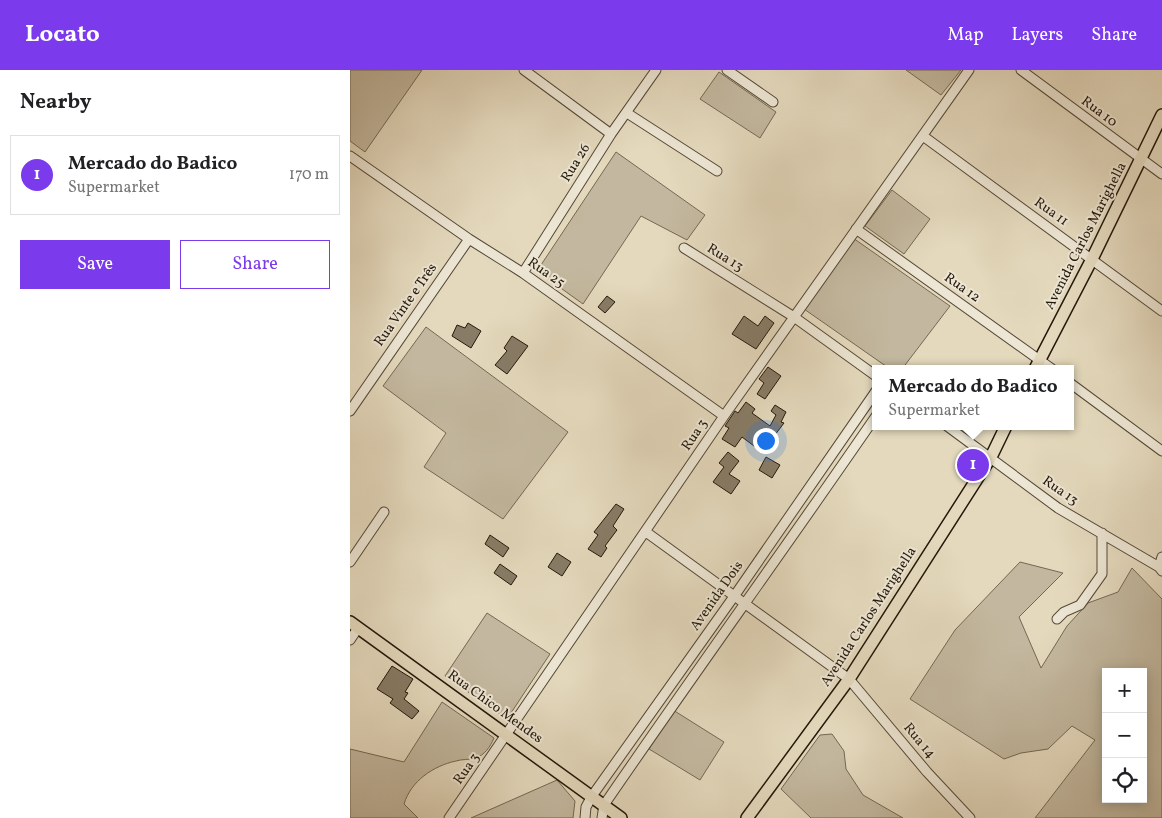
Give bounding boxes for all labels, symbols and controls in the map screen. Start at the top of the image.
text: Locato [25,18,100,52]
text: Map [947,23,983,48]
text: Layers [1011,23,1063,48]
text: Share [1091,23,1137,48]
text: Nearby [20,88,91,117]
street label: Rua 10 [1077,92,1121,132]
street label: Rua 26 [557,140,595,186]
text: Mercado do Badico [68,151,237,177]
street label: Avenida Carlos Marighella [1041,159,1132,313]
text: 1 [34,164,40,186]
text: 170 m [289,164,329,186]
text: Supermarket [68,177,160,199]
street label: Rua 11 [1030,193,1072,231]
street label: Rua 13 [703,239,747,277]
button: Save [20,240,170,289]
button: Share [180,240,330,289]
street label: Rua 25 [524,253,568,293]
street label: Rua Vinte e Três [370,260,442,350]
street label: Rua 12 [940,269,984,307]
popup [872,365,1074,430]
text: Mercado do Badico [888,374,1058,400]
text: Supermarket [888,400,980,422]
street label: Rua 3 [677,415,713,455]
your location [753,428,779,454]
pin: 1 [957,446,989,484]
street label: Rua 13 [1038,472,1082,510]
street label: Avenida Carlos Marighella [817,543,921,691]
street label: Avenida Dois [686,557,748,635]
street label: Rua Chico Mendes [443,666,547,748]
map controls [1102,668,1147,803]
button: + [1102,668,1147,713]
button: − [1102,713,1147,758]
street label: Rua 14 [899,719,939,763]
street label: Rua 3 [449,749,485,789]
button: locate [1102,758,1147,803]

